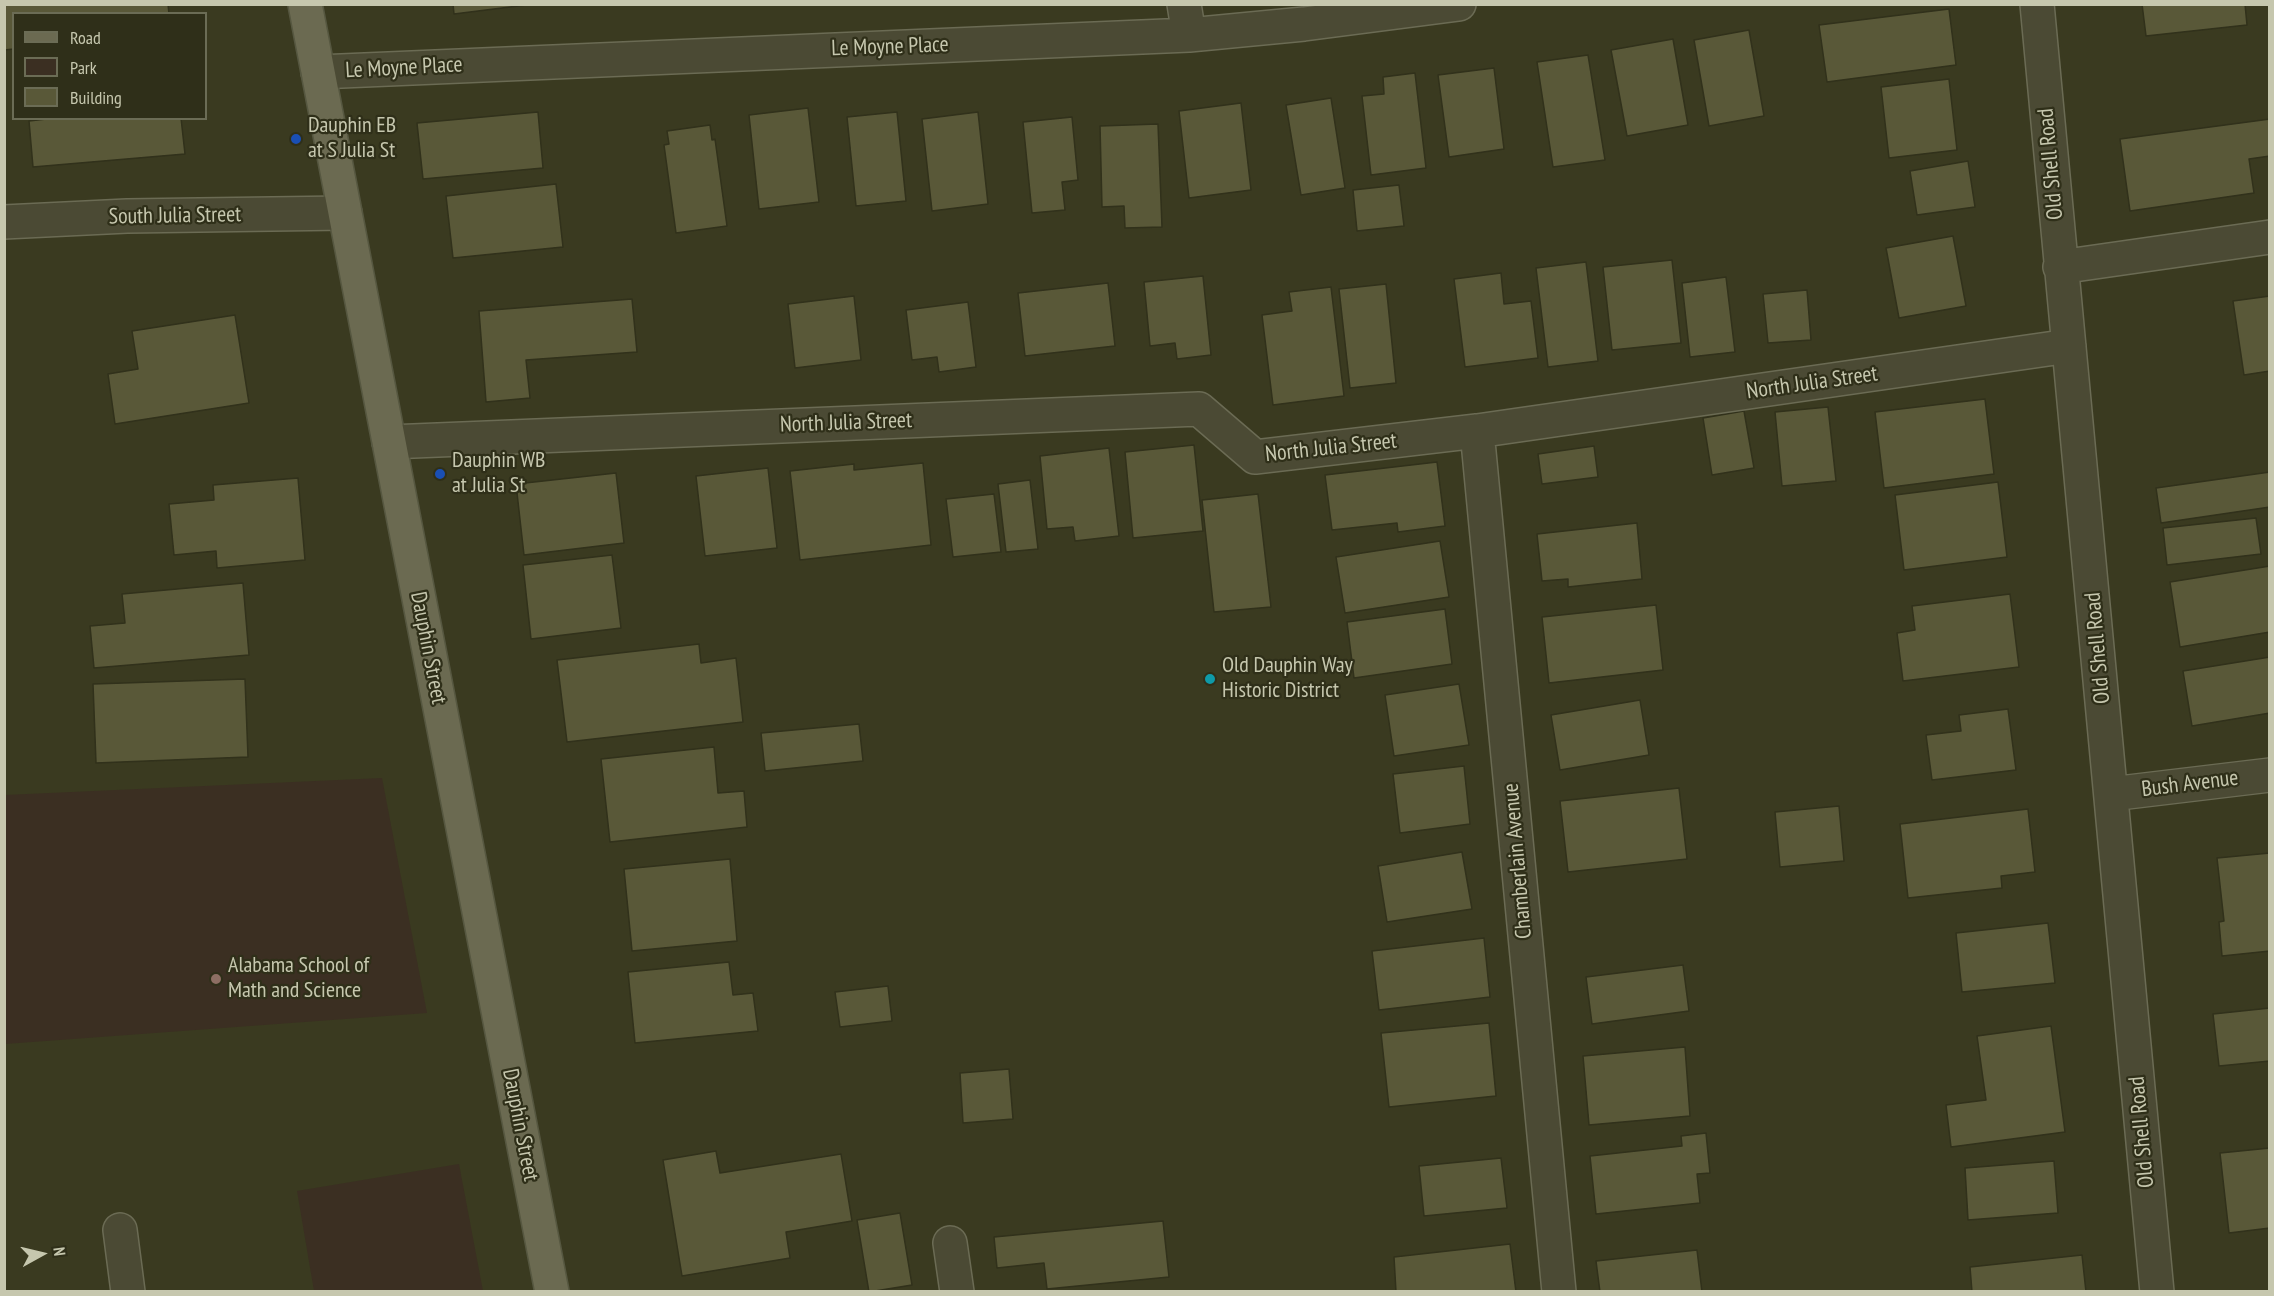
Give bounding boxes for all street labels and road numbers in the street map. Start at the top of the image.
street label: Le Moyne Place [831,32,949,62]
street label: Le Moyne Place [345,52,463,84]
street label: Old Shell Road [2033,107,2069,221]
street label: South Julia Street [108,202,242,230]
street label: North Julia Street [1745,361,1879,405]
street label: North Julia Street [780,408,912,438]
street label: North Julia Street [1264,428,1398,468]
street label: Dauphin Street [404,590,452,706]
street label: Old Shell Road [2080,591,2116,705]
street label: Bush Avenue [2140,765,2240,803]
street label: Chamberlain Avenue [1498,782,1538,940]
street label: Dauphin Street [496,1067,544,1183]
street label: Old Shell Road [2124,1075,2160,1189]

